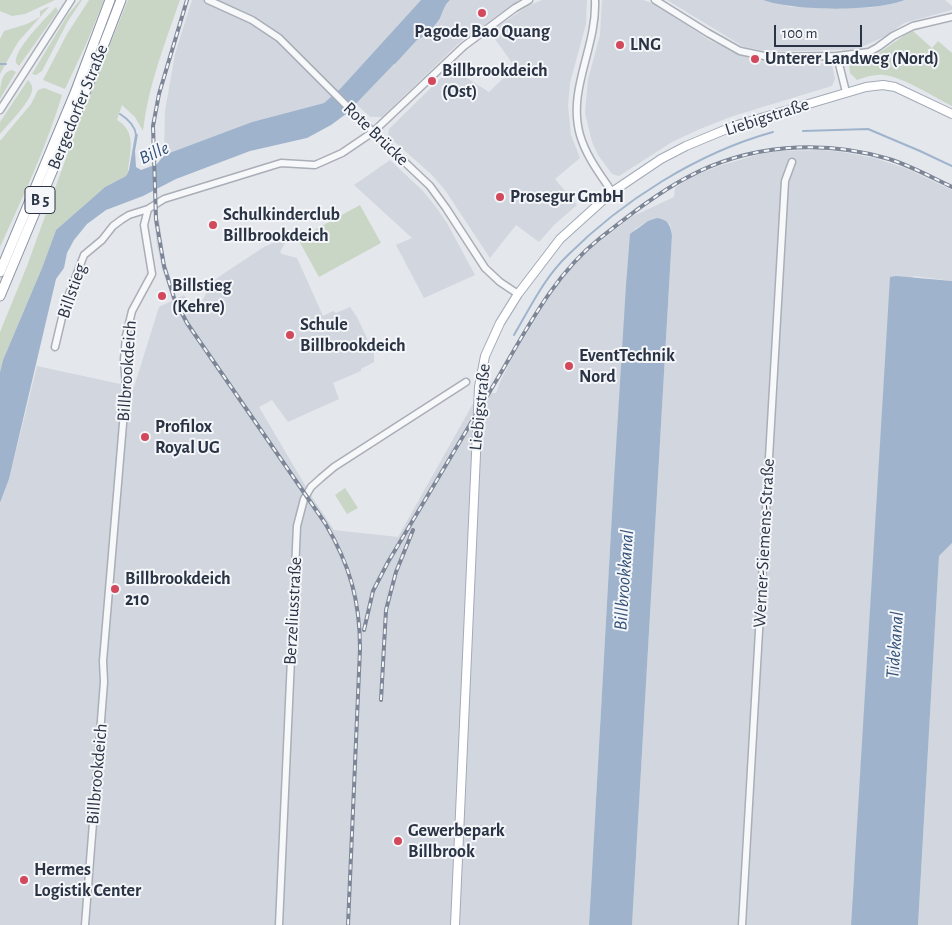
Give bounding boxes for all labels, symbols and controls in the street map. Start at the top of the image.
marker: Pagode Bao Quang [476,7,488,19]
scale bar [777,15,864,47]
place label: Pagode Bao Quang [414,21,550,43]
text: 100 m [782,26,817,41]
place label: LNG [630,34,661,56]
marker: LNG [614,39,626,51]
street label: Bergedorfer Straße [43,41,113,173]
place label: Unterer Landweg (Nord) [765,48,939,70]
marker: Unterer Landweg (Nord) [749,53,761,65]
place label: Billbrookdeich (Ost) [442,60,548,102]
marker: Billbrookdeich (Ost) [426,75,438,87]
street label: Liebigstraße [722,93,812,141]
street label: Rote Brücke [339,98,413,170]
water label: Bille [135,136,173,170]
road number: B 5 [25,186,55,214]
place label: Prosegur GmbH [510,186,624,208]
marker: Prosegur GmbH [494,191,506,203]
place label: Schulkinderclub Billbrookdeich [223,204,340,246]
marker: Schulkinderclub Billbrookdeich [207,219,219,231]
street label: Billstieg [53,261,91,321]
place label: Billstieg (Kehre) [172,275,232,318]
marker: Billstieg (Kehre) [156,290,168,302]
place label: Schule Billbrookdeich [300,314,406,356]
street label: Billbrookdeich [113,320,141,422]
marker: Schule Billbrookdeich [284,329,296,341]
place label: EventTechnik Nord [579,345,675,388]
marker: EventTechnik Nord [563,360,575,372]
street label: Liebigstraße [465,363,495,451]
place label: Profilox Royal UG [155,416,220,458]
marker: Profilox Royal UG [139,431,151,443]
street label: Werner-Siemens-Straße [749,458,779,628]
water label: Billbrookkanal [609,529,639,631]
street label: Berzeliusstraße [279,556,307,666]
place label: Billbrookdeich 210 [125,568,231,610]
marker: Billbrookdeich 210 [109,583,121,595]
water label: Tidekanal [881,611,909,679]
street label: Billbrookdeich [82,722,112,826]
place label: Gewerbepark Billbrook [408,820,505,862]
marker: Gewerbepark Billbrook [392,835,404,847]
place label: Hermes Logistik Center [34,859,141,902]
marker: Hermes Logistik Center [18,874,30,886]

